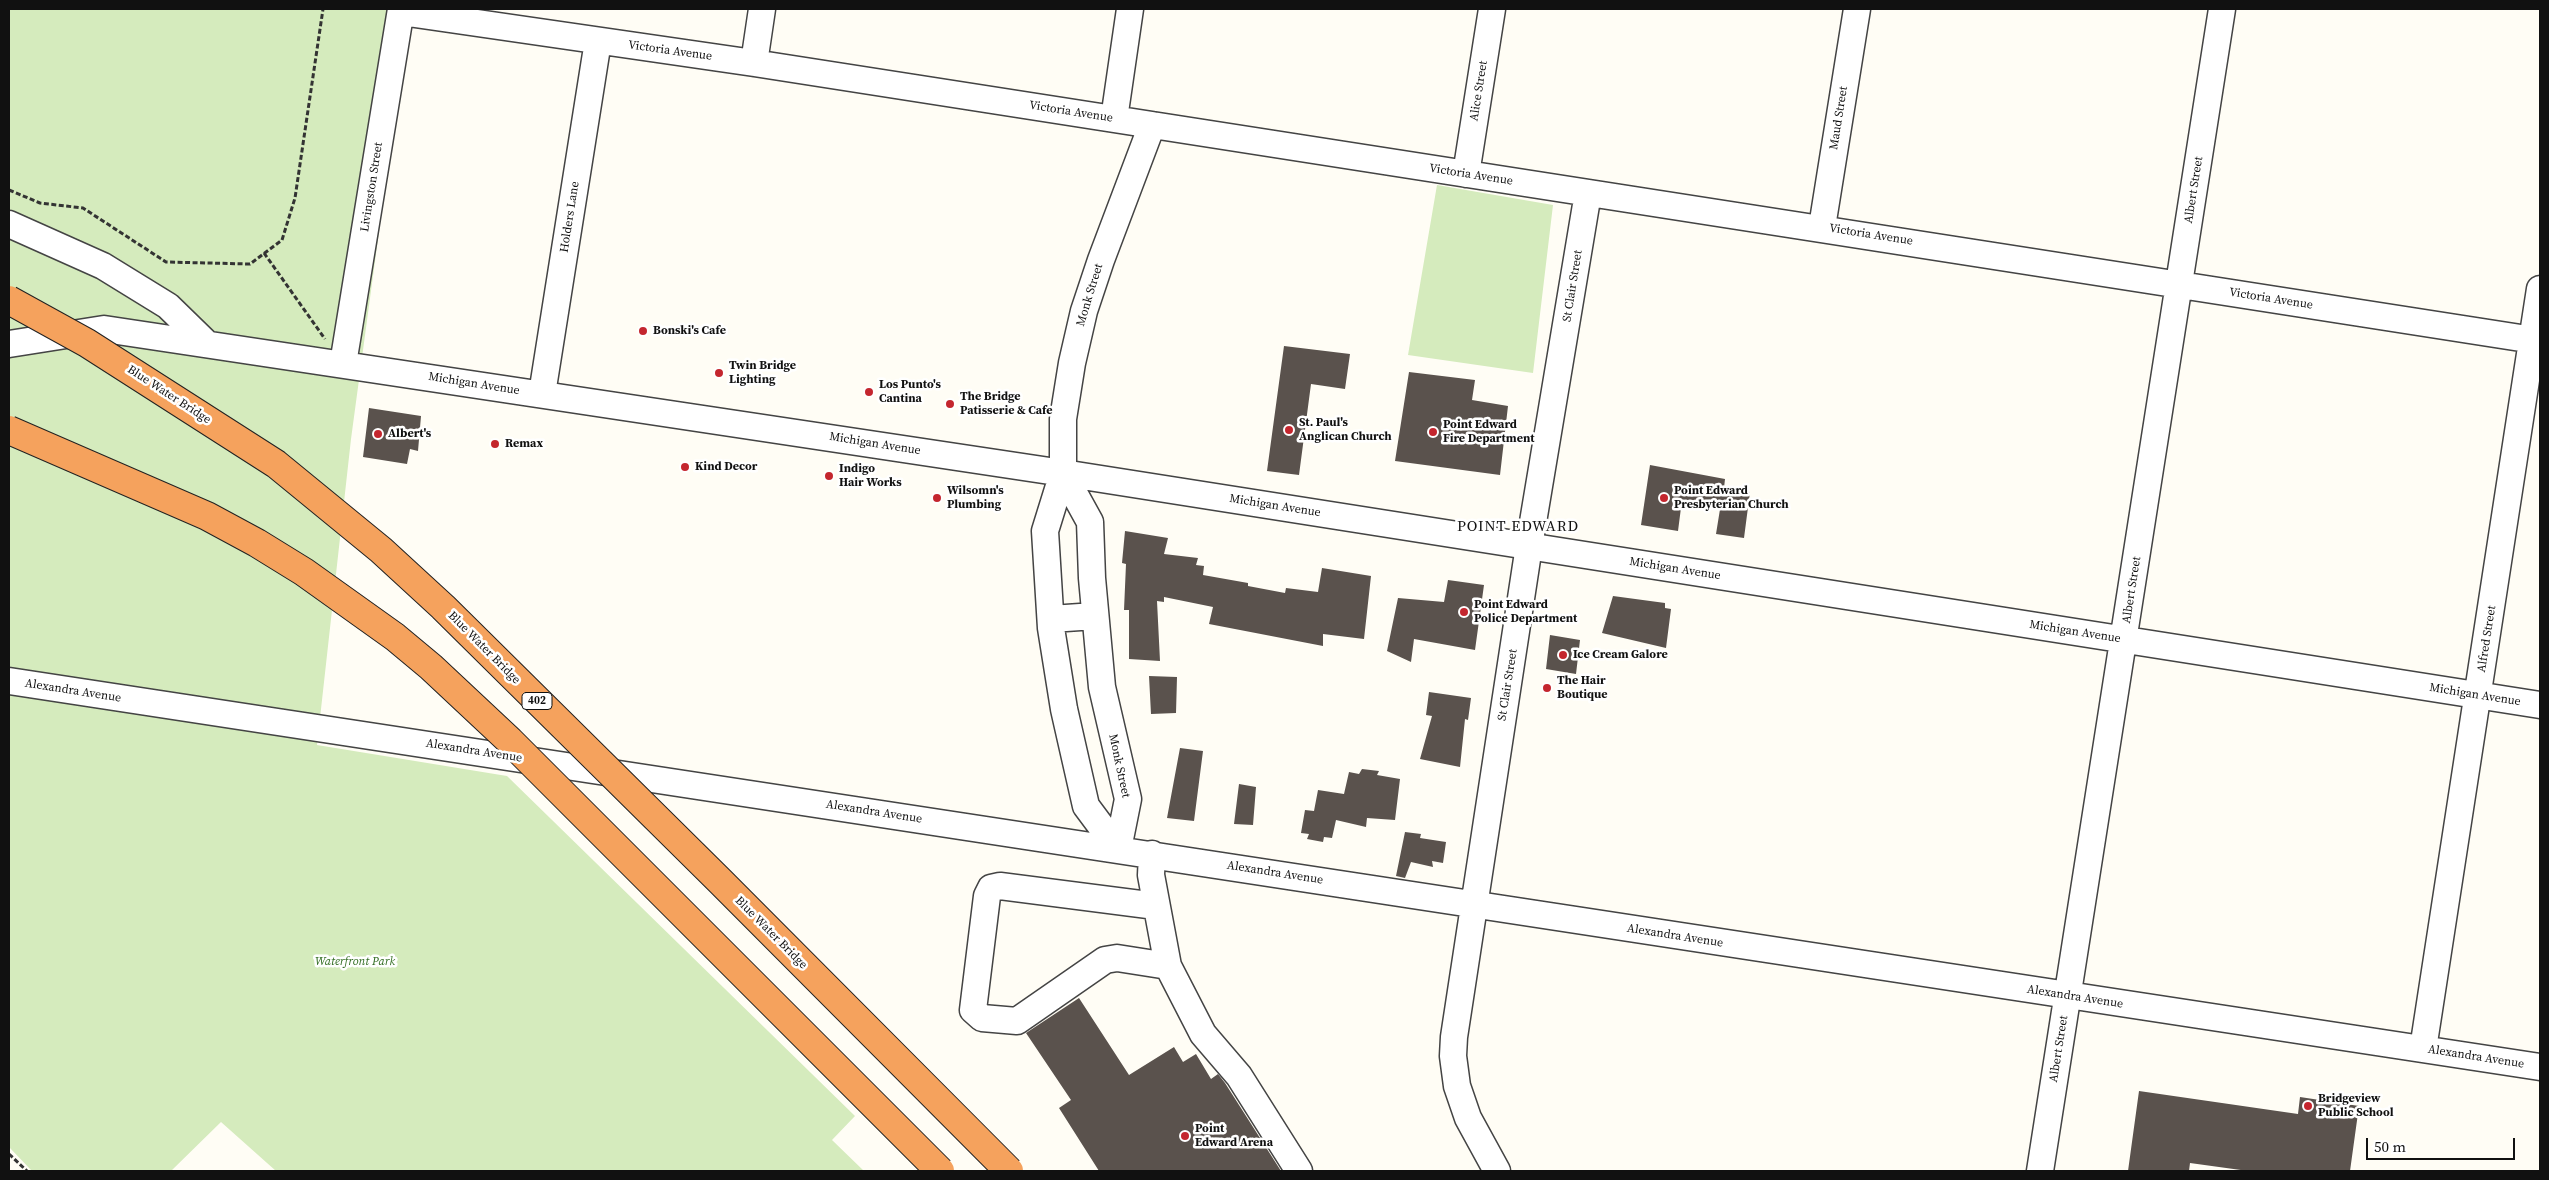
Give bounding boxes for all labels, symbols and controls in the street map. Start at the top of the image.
street label: Victoria Avenue [627,38,713,64]
street label: Alice Street [1467,60,1491,122]
street label: Maud Street [1827,85,1851,151]
street label: Victoria Avenue [1028,98,1114,126]
street label: Livingston Street [358,141,386,233]
street label: Albert Street [2182,155,2206,225]
street label: Victoria Avenue [1428,161,1514,189]
street label: Holders Lane [557,180,583,254]
street label: Victoria Avenue [1828,221,1914,249]
street label: St Clair Street [1560,249,1586,323]
street label: Monk Street [1074,262,1106,328]
street label: Victoria Avenue [2228,285,2314,313]
place label: Bonski's Cafe [653,324,726,338]
marker: Bonski's Cafe [637,325,649,337]
place label: Twin Bridge Lighting [729,359,796,387]
street label: Blue Water Bridge [125,363,213,427]
marker: Twin Bridge Lighting [713,367,725,379]
street label: Michigan Avenue [427,370,521,398]
place label: Los Punto's Cantina [879,378,941,406]
marker: Los Punto's Cantina [863,386,875,398]
place label: The Bridge Patisserie & Cafe [960,390,1053,418]
marker: The Bridge Patisserie & Cafe [944,398,956,410]
place label: St. Paul's Anglican Church [1299,416,1392,444]
place label: Point Edward Fire Department [1443,418,1535,446]
marker: St. Paul's Anglican Church [1283,424,1295,436]
marker: Point Edward Fire Department [1427,426,1439,438]
place label: Albert's [388,427,431,441]
marker: Albert's [372,428,384,440]
street label: Michigan Avenue [828,430,922,458]
place label: Remax [505,437,543,451]
marker: Remax [489,438,501,450]
place label: Kind Decor [695,460,757,474]
marker: Kind Decor [679,461,691,473]
place label: Indigo Hair Works [839,462,902,490]
marker: Indigo Hair Works [823,470,835,482]
place label: Wilsomn's Plumbing [947,484,1004,512]
place label: Point Edward Presbyterian Church [1674,484,1789,512]
marker: Wilsomn's Plumbing [931,492,943,504]
street label: Michigan Avenue [1228,492,1322,520]
marker: Point Edward Presbyterian Church [1658,492,1670,504]
district label: POINT EDWARD [1455,518,1581,536]
street label: Michigan Avenue [1628,555,1722,583]
street label: Albert Street [2120,555,2144,625]
place label: Point Edward Police Department [1474,598,1577,626]
street label: Alfred Street [2475,605,2499,673]
marker: Point Edward Police Department [1458,606,1470,618]
street label: Blue Water Bridge [445,609,523,687]
street label: Michigan Avenue [2028,618,2122,646]
street label: St Clair Street [1495,648,1521,722]
place label: Ice Cream Galore [1573,648,1668,662]
marker: Ice Cream Galore [1557,649,1569,661]
place label: The Hair Boutique [1557,674,1607,702]
street label: Alexandra Avenue [24,676,122,706]
street label: Michigan Avenue [2428,681,2522,709]
marker: The Hair Boutique [1541,682,1553,694]
road number: 402 [522,692,552,709]
street label: Monk Street [1105,733,1133,799]
street label: Alexandra Avenue [425,736,523,766]
street label: Alexandra Avenue [825,797,923,827]
street label: Alexandra Avenue [1226,858,1324,888]
street label: Blue Water Bridge [732,894,810,972]
street label: Alexandra Avenue [1626,921,1724,951]
park label: Waterfront Park [315,955,395,969]
street label: Alexandra Avenue [2026,982,2124,1012]
street label: Albert Street [2047,1014,2071,1084]
street label: Alexandra Avenue [2427,1042,2525,1072]
place label: Bridgeview Public School [2318,1092,2394,1120]
marker: Bridgeview Public School [2302,1100,2314,1112]
place label: Point Edward Arena [1195,1122,1273,1150]
scale bar [2369,1128,2518,1160]
marker: Point Edward Arena [1179,1130,1191,1142]
text: 50 m [2374,1136,2406,1157]

